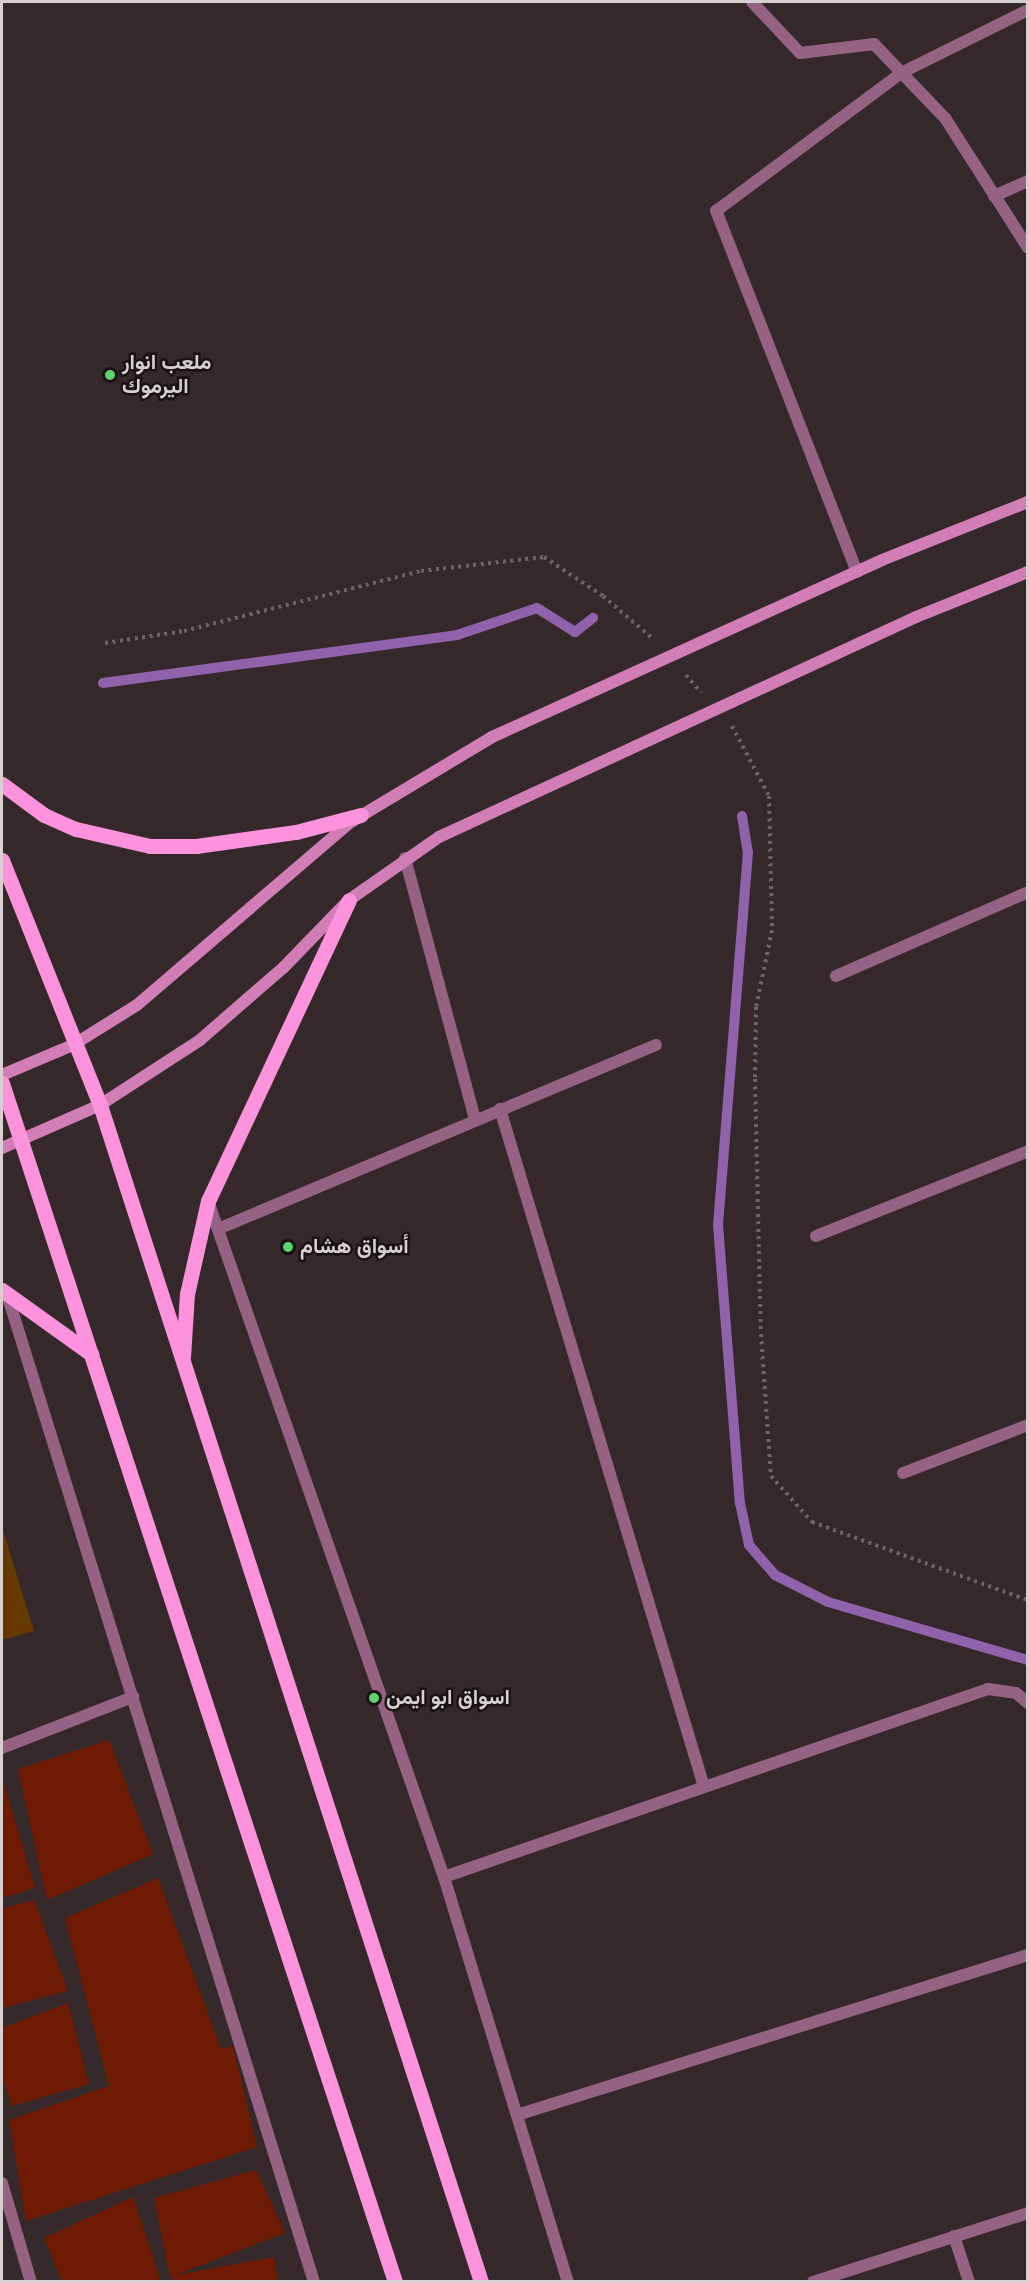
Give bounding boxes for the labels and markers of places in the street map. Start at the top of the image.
place label: ملعب انوار اليرموك [122,350,211,400]
marker: ملعب انوار اليرموك [103,368,117,382]
place label: أسواق هشام [300,1234,409,1260]
marker: أسواق هشام [281,1240,295,1254]
place label: اسواق ابو ايمن [386,1685,510,1711]
marker: اسواق ابو ايمن [367,1691,381,1705]

